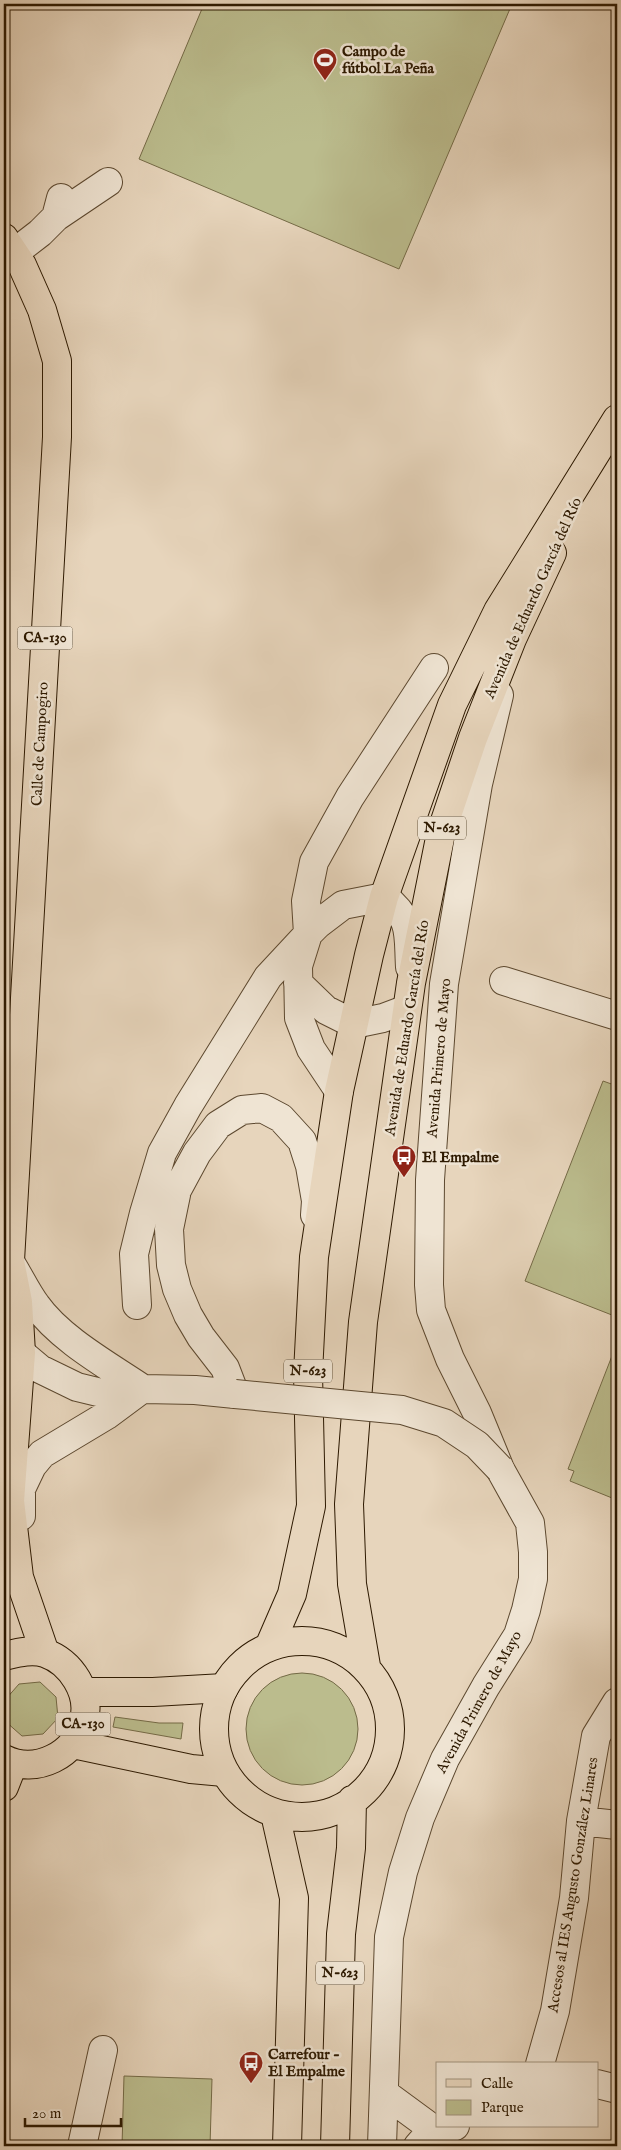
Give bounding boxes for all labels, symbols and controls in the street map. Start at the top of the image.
place label: Campo de fútbol La Peña [342,42,435,78]
sports icon: Campo de fútbol La Peña [312,47,338,81]
street label: Avenida de Eduardo García del Río [479,494,586,703]
road number: CA-130 [18,626,72,650]
street label: Calle de Campogiro [27,681,53,807]
road number: N-623 [418,816,466,840]
street label: Avenida de Eduardo García del Río [380,919,433,1138]
street label: Avenida Primero de Mayo [422,977,455,1140]
bus stop icon: El Empalme [391,1144,417,1178]
place label: El Empalme [422,1148,499,1167]
road number: N-623 [284,1360,332,1382]
street label: Avenida Primero de Mayo [431,1627,526,1778]
road number: CA-130 [56,1712,110,1736]
street label: Accesos al IES Augusto González Linares [543,1756,603,2015]
road number: N-623 [316,1962,364,1985]
place label: Carrefour - El Empalme [268,2045,345,2081]
bus stop icon: Carrefour - El Empalme [238,2050,264,2084]
legend [436,2062,598,2128]
text: Calle [481,2074,513,2093]
scale bar [25,2095,121,2127]
text: Parque [481,2098,524,2117]
text: 20 m [32,2104,62,2123]

